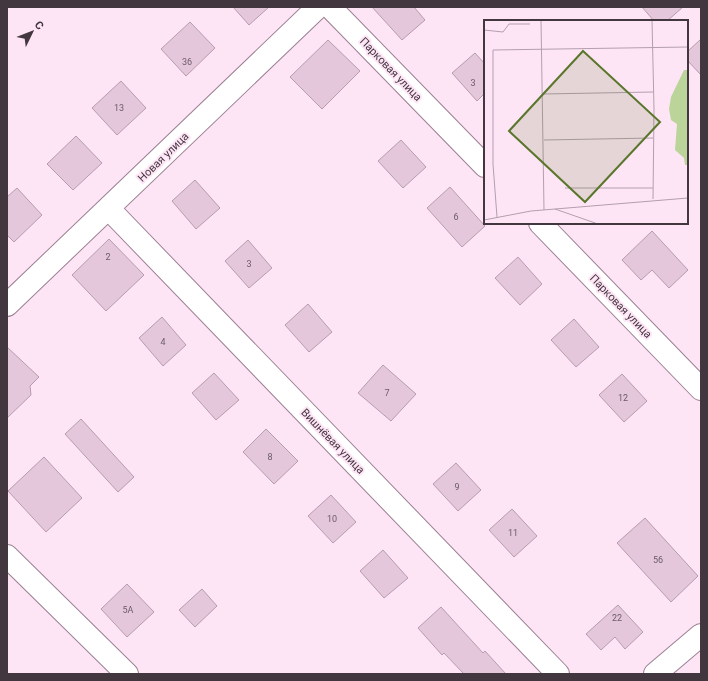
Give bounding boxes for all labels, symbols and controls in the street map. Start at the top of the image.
north arrow [12,12,52,52]
text: С [32,18,46,33]
inset map [484,20,688,224]
street label: Парковая улица [357,35,424,104]
house number: 36 [182,57,192,67]
house number: 3 [470,78,476,88]
house number: 13 [114,103,124,113]
street label: Новая улица [135,130,191,185]
house number: 6 [453,212,459,222]
house number: 2 [105,252,111,262]
house number: 3 [246,259,252,269]
street label: Парковая улица [587,272,654,341]
house number: 4 [160,337,166,347]
house number: 7 [384,388,390,398]
house number: 12 [618,393,628,403]
street label: Вишнёвая улица [298,406,367,477]
house number: 8 [267,452,273,462]
house number: 9 [454,482,460,492]
house number: 10 [327,514,337,524]
house number: 11 [508,528,518,538]
house number: 56 [653,555,663,565]
house number: 5А [123,605,134,615]
house number: 22 [612,613,622,623]

